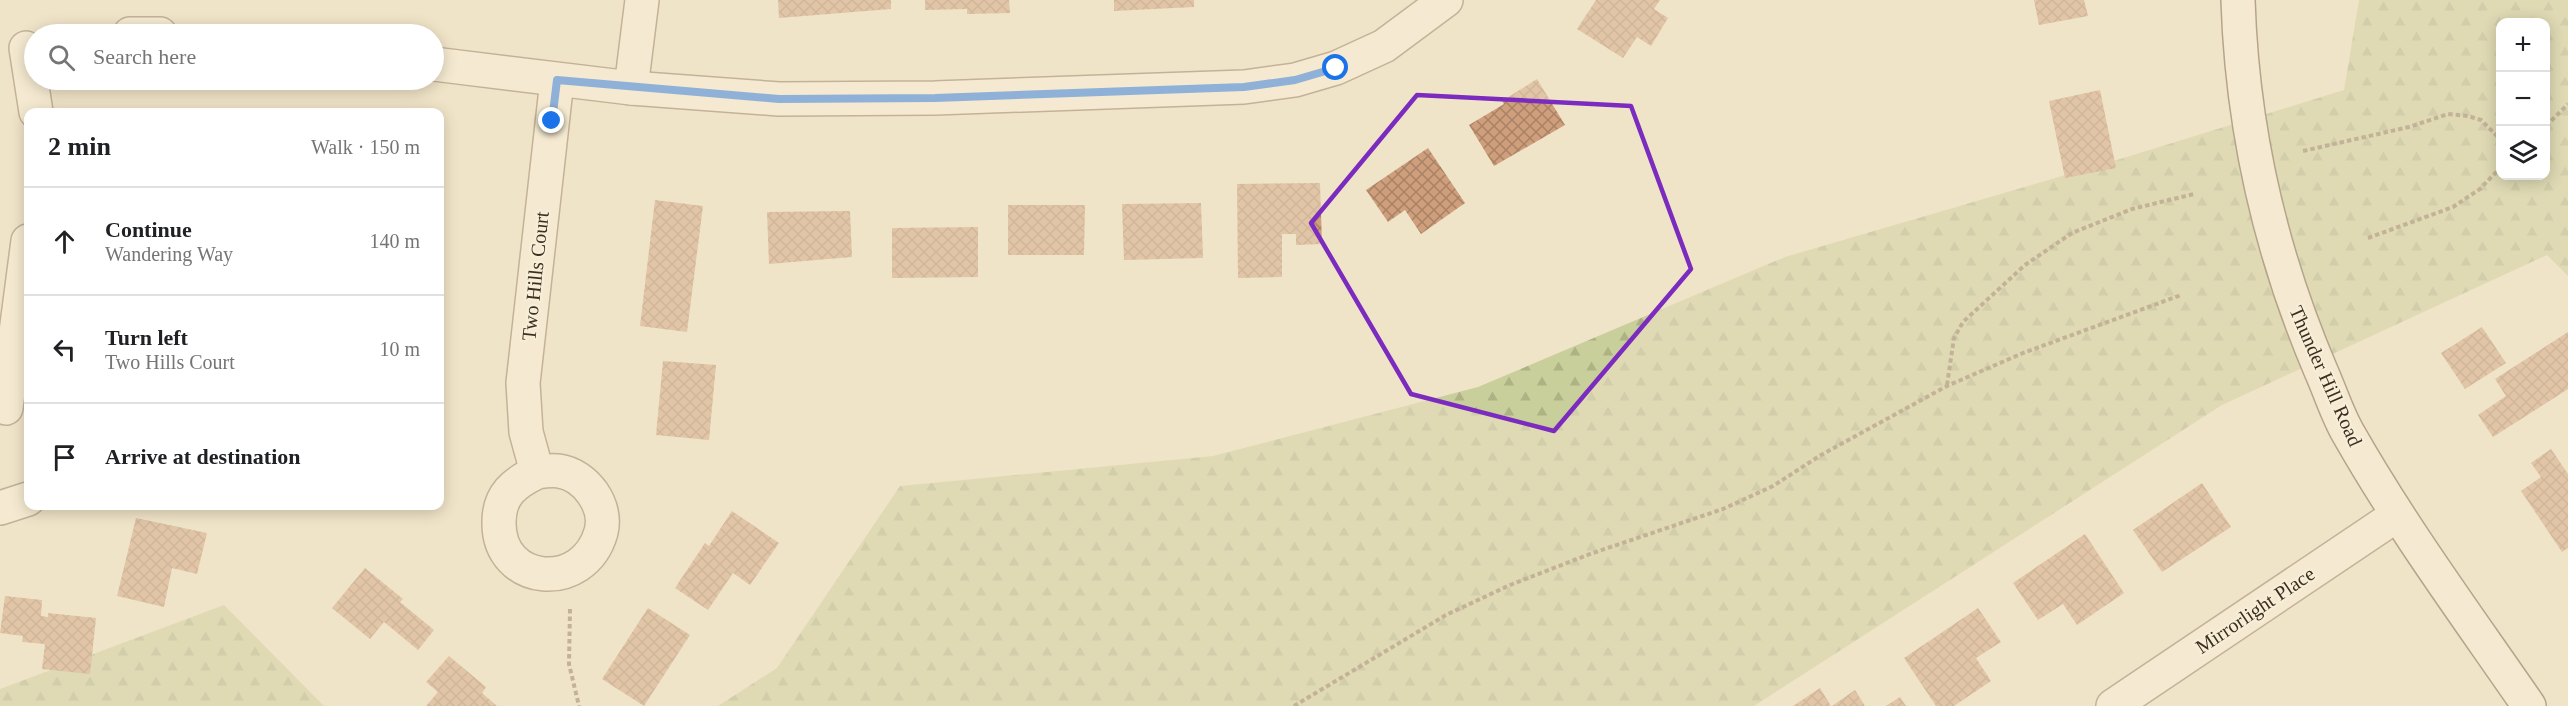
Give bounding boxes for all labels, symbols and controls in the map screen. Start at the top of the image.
map controls [2496,18,2550,180]
button: + [2496,18,2550,72]
search box [24,24,444,90]
icon: search [45,41,78,74]
text: Search here [93,44,196,69]
route start [1322,54,1348,80]
button: − [2496,72,2550,126]
route end [538,107,564,133]
button: layers [2496,126,2550,180]
text: 2 min [48,132,111,161]
text: Walk · 150 m [311,136,420,158]
street label: Two Hills Court [517,210,553,342]
text: Continue [105,217,192,242]
icon: ahead [48,225,81,258]
text: 140 m [369,230,420,252]
text: Wandering Way [105,243,233,265]
street label: Thunder Hill Road [2285,303,2367,449]
text: Turn left [105,325,188,350]
icon: left [48,333,81,366]
text: 10 m [379,338,420,360]
text: Two Hills Court [105,351,235,373]
icon: arrive [48,441,81,474]
text: Arrive at destination [105,444,301,469]
street label: Mirrorlight Place [2192,562,2319,659]

